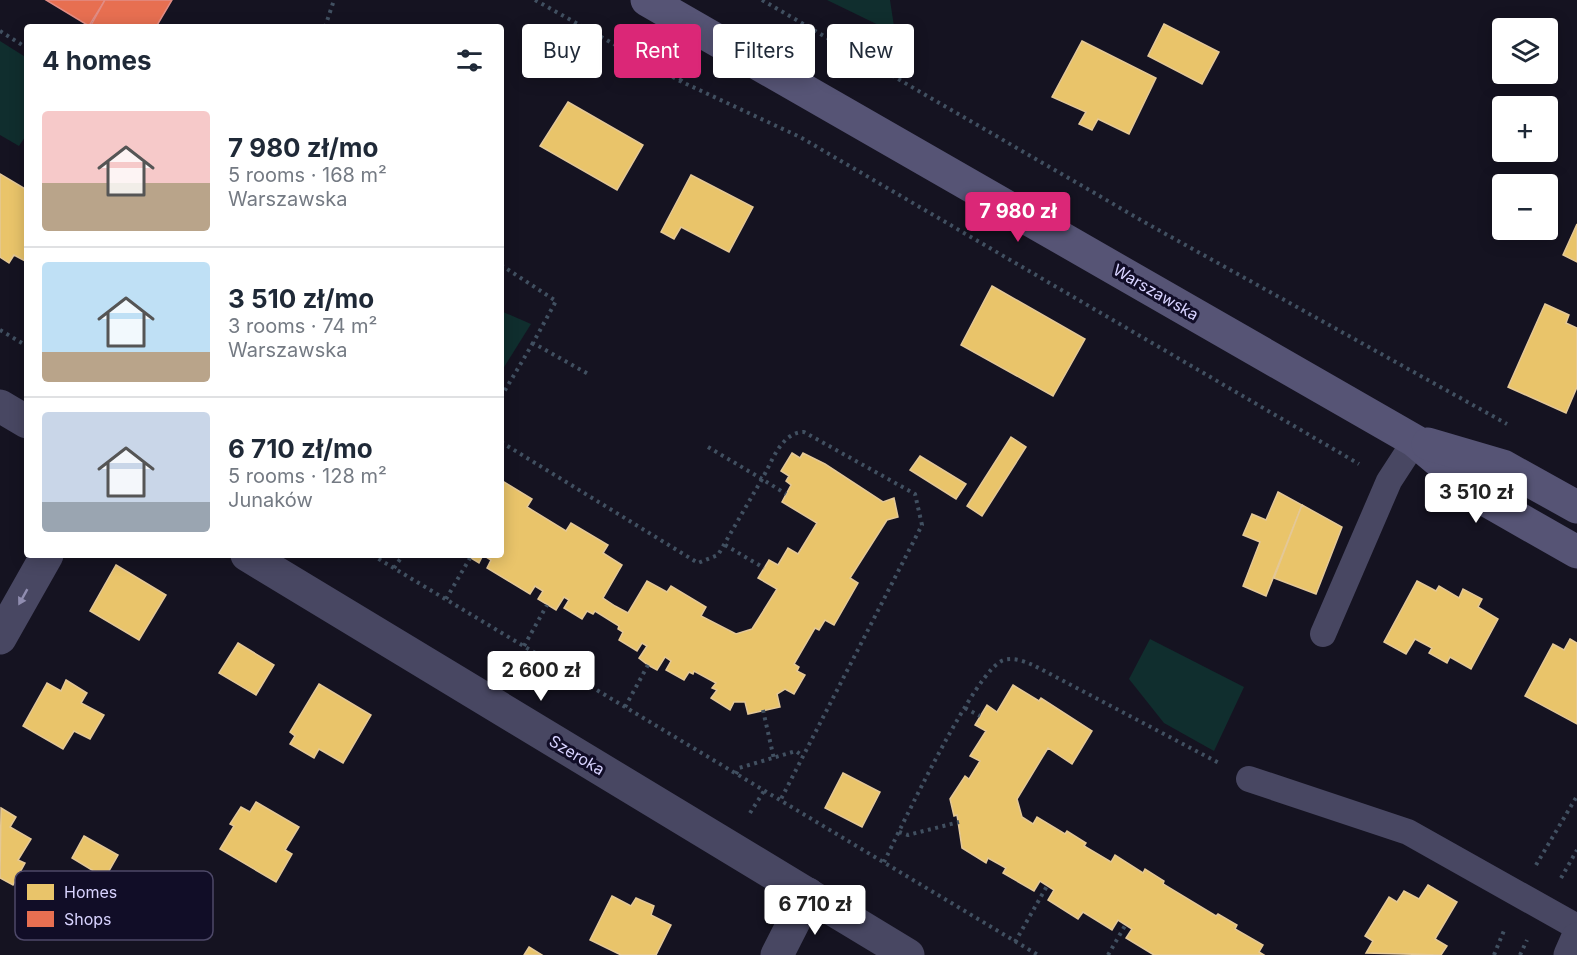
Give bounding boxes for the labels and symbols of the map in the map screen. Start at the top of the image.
pin: 7 980 zł [956,192,1080,243]
street label: Warszawska [1110,259,1202,325]
pin: 3 510 zł [1414,473,1538,524]
one-way arrow [18,589,28,606]
pin: 2 600 zł [479,651,603,702]
street label: Szeroka [546,731,608,779]
legend [15,871,213,940]
text: Homes [64,882,117,902]
pin: 6 710 zł [753,885,877,936]
text: Shops [64,909,112,929]

